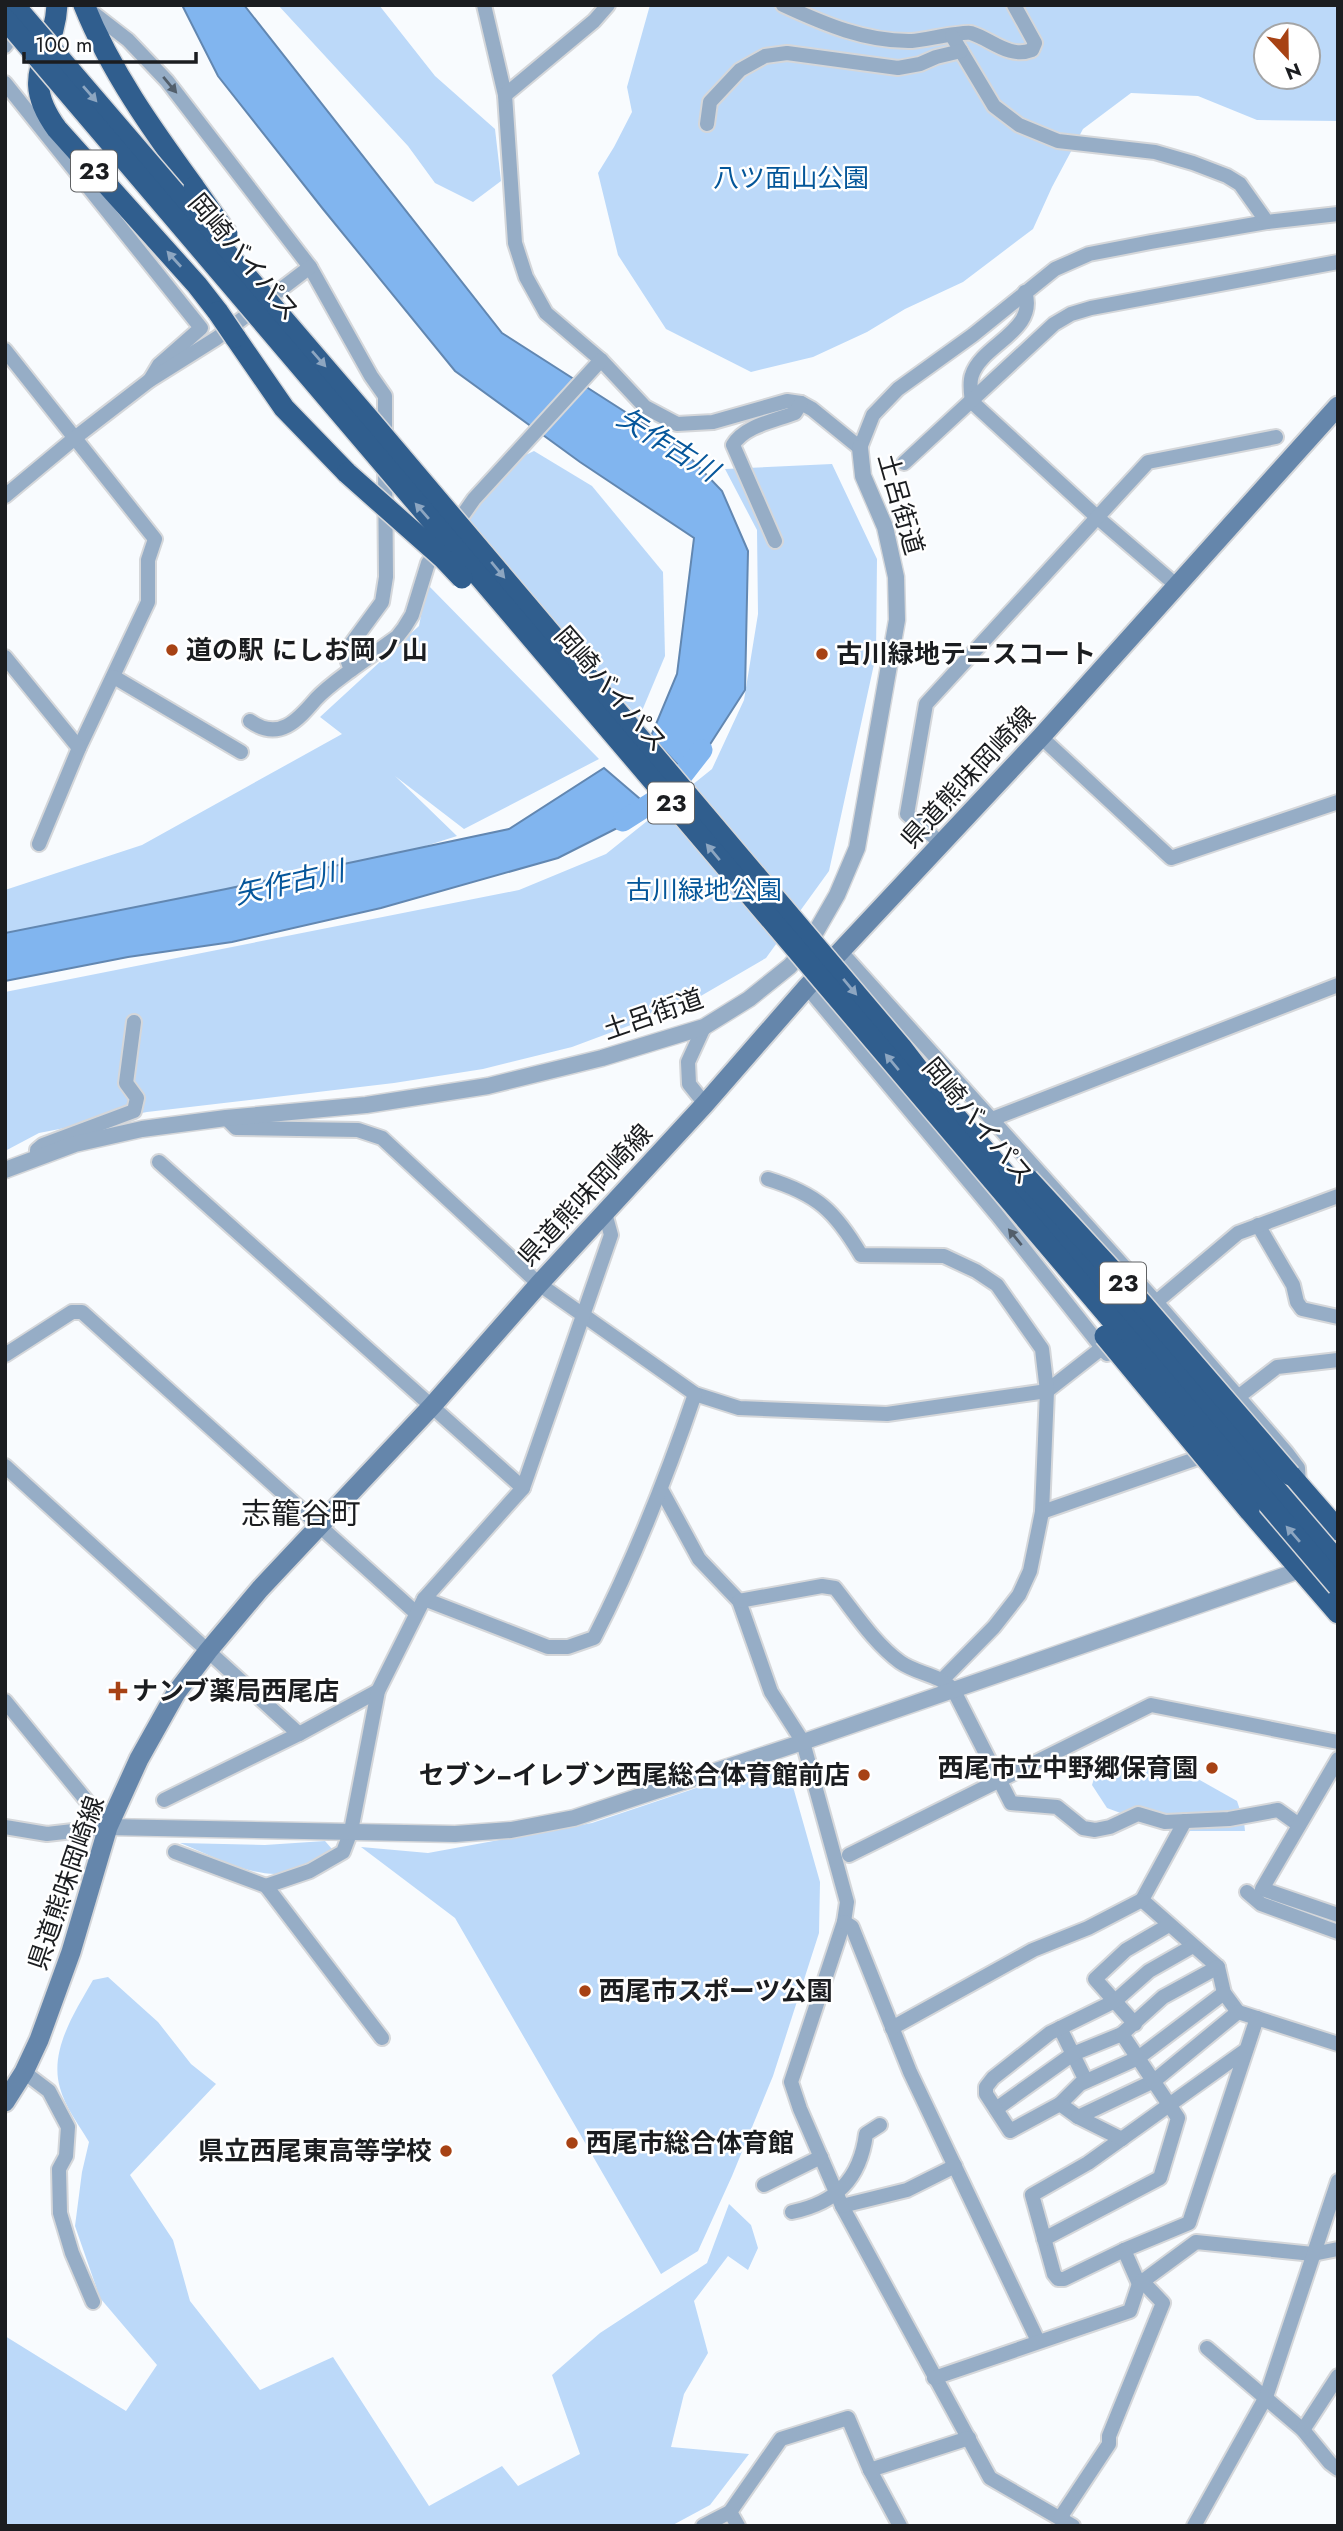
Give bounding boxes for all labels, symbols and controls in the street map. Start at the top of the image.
scale bar [24,21,196,65]
north arrow [1252,21,1322,91]
text: 100 m [35,30,92,60]
text: N [1281,56,1305,87]
one-way arrow [162,77,177,94]
one-way arrow [82,85,98,103]
road number: 23 [71,150,117,191]
park label: 八ツ面山公園 [713,159,869,197]
street label: 岡崎バイパス [179,185,309,329]
one-way arrow [166,250,182,268]
one-way arrow [311,351,326,368]
water label: 矢作古川 [609,397,729,493]
street label: 土呂街道 [868,449,934,559]
one-way arrow [414,502,430,520]
one-way arrow [490,561,506,579]
street label: 岡崎バイパス [546,618,676,760]
place label: 道の駅 にしお岡ノ山 [186,631,428,669]
place label: 古川緑地テニスコート [836,635,1096,673]
marker: 道の駅 にしお岡ノ山 [164,642,180,658]
marker: 古川緑地テニスコート [814,646,830,662]
street label: 県道熊味岡崎線 [892,697,1044,857]
road number: 23 [648,782,694,824]
one-way arrow [706,843,721,860]
water label: 矢作古川 [230,849,351,915]
park label: 古川緑地公園 [626,871,782,909]
one-way arrow [842,978,857,995]
street label: 土呂街道 [598,979,708,1049]
street label: 岡崎バイパス [913,1049,1043,1193]
one-way arrow [885,1054,900,1071]
street label: 県道熊味岡崎線 [509,1115,661,1275]
one-way arrow [1007,1229,1022,1247]
road number: 23 [1100,1262,1146,1303]
district label: 志籠谷町 [241,1492,361,1535]
one-way arrow [1286,1526,1301,1543]
place label: ナンブ薬局西尾店 [132,1672,339,1710]
marker: ナンブ薬局西尾店 [110,1683,126,1699]
place label: 西尾市立中野郷保育園 [938,1749,1198,1787]
place label: セブン−イレブン西尾総合体育館前店 [419,1756,850,1794]
marker: 西尾市立中野郷保育園 [1204,1760,1220,1776]
marker: セブン−イレブン西尾総合体育館前店 [856,1767,872,1783]
street label: 県道熊味岡崎線 [18,1791,114,1975]
place label: 西尾市スポーツ公園 [599,1972,832,2010]
marker: 西尾市スポーツ公園 [577,1983,593,1999]
place label: 西尾市総合体育館 [586,2124,794,2162]
place label: 県立西尾東高等学校 [198,2132,432,2170]
marker: 西尾市総合体育館 [564,2135,580,2151]
marker: 県立西尾東高等学校 [438,2143,454,2159]

